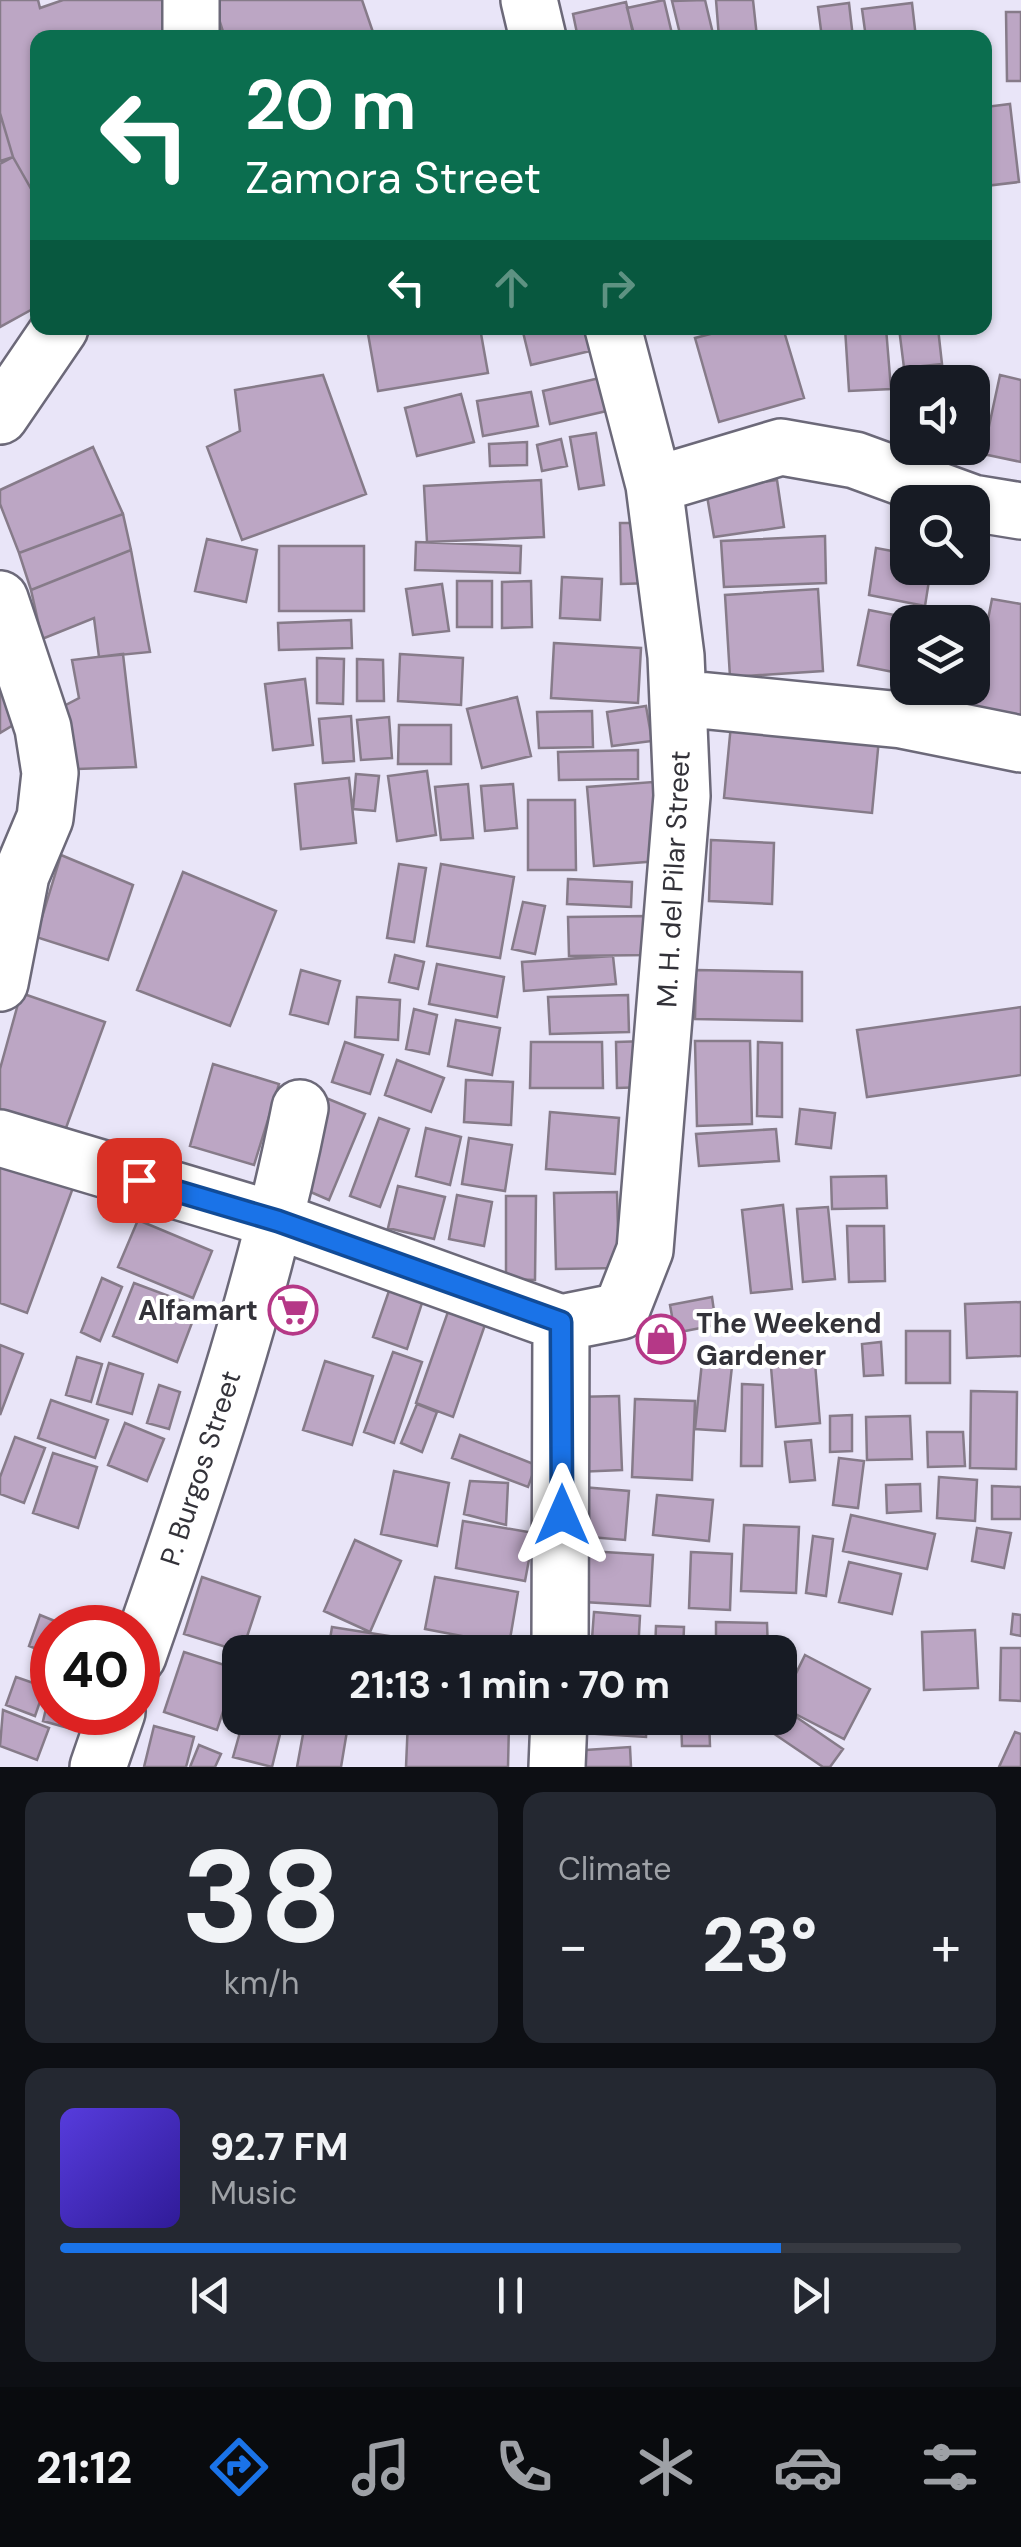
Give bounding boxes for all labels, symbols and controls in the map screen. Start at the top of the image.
text: 20 m [245,60,417,151]
icon: left [80,70,210,200]
text: Zamora Street [245,148,541,207]
icon: left [379,260,434,315]
icon: ahead [484,260,539,315]
icon: right [589,260,644,315]
map controls [890,365,990,705]
button: sound [890,365,990,465]
button: search [890,485,990,585]
button: layers [890,605,990,705]
street label: M. H. del Pilar Street [648,750,699,1008]
pin [97,1138,182,1223]
icon: arrive [112,1153,167,1208]
supermarket icon: Alfamart [267,1284,319,1336]
place label: Alfamart [138,1292,258,1329]
place label: The Weekend Gardener [696,1305,882,1374]
shop icon: The Weekend Gardener [635,1313,687,1365]
street label: P. Burgos Street [152,1366,249,1570]
position arrow [510,1463,614,1567]
speed limit sign: 40 [30,1605,160,1735]
text: 21:13 · 1 min · 70 m [349,1660,670,1710]
text: 38 [181,1812,342,1981]
text: Climate [558,1848,672,1890]
text: 23° [702,1897,817,1994]
text: − [558,1910,588,1982]
text: + [931,1910,961,1982]
text: km/h [224,1962,299,2004]
text: 92.7 FM [210,2122,348,2172]
text: Music [210,2172,297,2214]
icon: previous [183,2268,238,2323]
icon: pause [483,2268,538,2323]
icon: next [783,2268,838,2323]
icon: directions [204,2432,274,2502]
icon: music [346,2432,416,2502]
icon: phone [489,2432,559,2502]
icon: climate [631,2432,701,2502]
icon: car [773,2432,843,2502]
icon: filters [915,2432,985,2502]
text: 21:12 [36,2438,132,2497]

